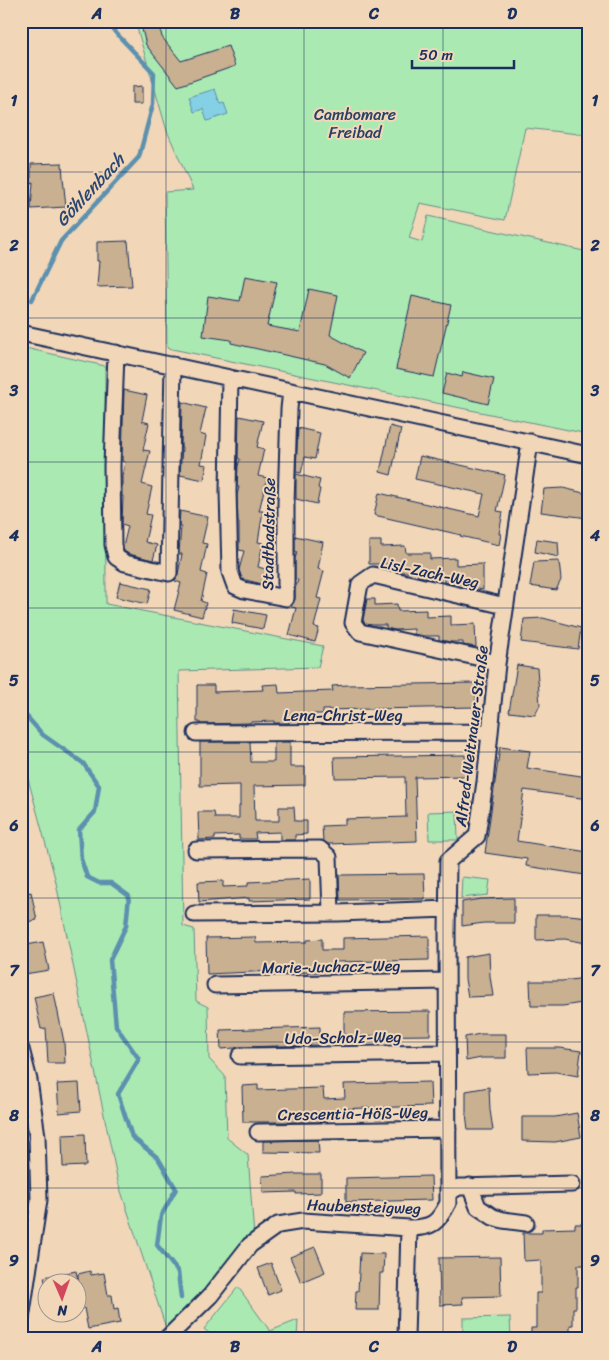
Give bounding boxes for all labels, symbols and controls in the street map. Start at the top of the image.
text: A [91,0,102,28]
text: B [230,0,241,28]
text: C [368,0,380,28]
text: D [507,0,517,28]
scale bar [412,38,514,70]
text: 50 m [419,42,454,68]
text: 1 [11,86,18,115]
text: 1 [592,86,599,115]
park label: Cambomare Freibad [314,100,396,147]
water label: Göhlenbach [47,145,134,234]
text: 2 [8,231,19,260]
text: 2 [589,231,600,260]
text: 3 [9,376,19,405]
text: 3 [590,376,600,405]
street label: Stadtbadstraße [253,477,284,591]
text: 4 [8,521,19,550]
text: 4 [589,521,600,550]
street label: Lisl-Zach-Weg [378,548,482,597]
street label: Alfred-Weitnauer-Straße [446,644,497,829]
text: 5 [9,666,19,695]
text: 5 [590,666,600,695]
street label: Lena-Christ-Weg [283,701,403,730]
text: 6 [8,811,19,840]
text: 6 [589,811,600,840]
street label: Marie-Juchacz-Weg [261,951,401,982]
text: 7 [9,956,20,985]
text: 7 [590,956,601,985]
street label: Udo-Scholz-Weg [284,1022,402,1053]
street label: Crescentia-Höß-Weg [277,1098,429,1129]
text: 8 [8,1101,19,1130]
text: 8 [589,1101,600,1130]
street label: Haubensteigweg [306,1190,422,1223]
text: 9 [9,1246,19,1275]
text: 9 [590,1246,600,1275]
north arrow [38,1272,88,1322]
text: N [57,1298,69,1323]
text: A [91,1332,102,1360]
text: B [230,1332,241,1360]
text: C [368,1332,380,1360]
text: D [507,1332,517,1360]

